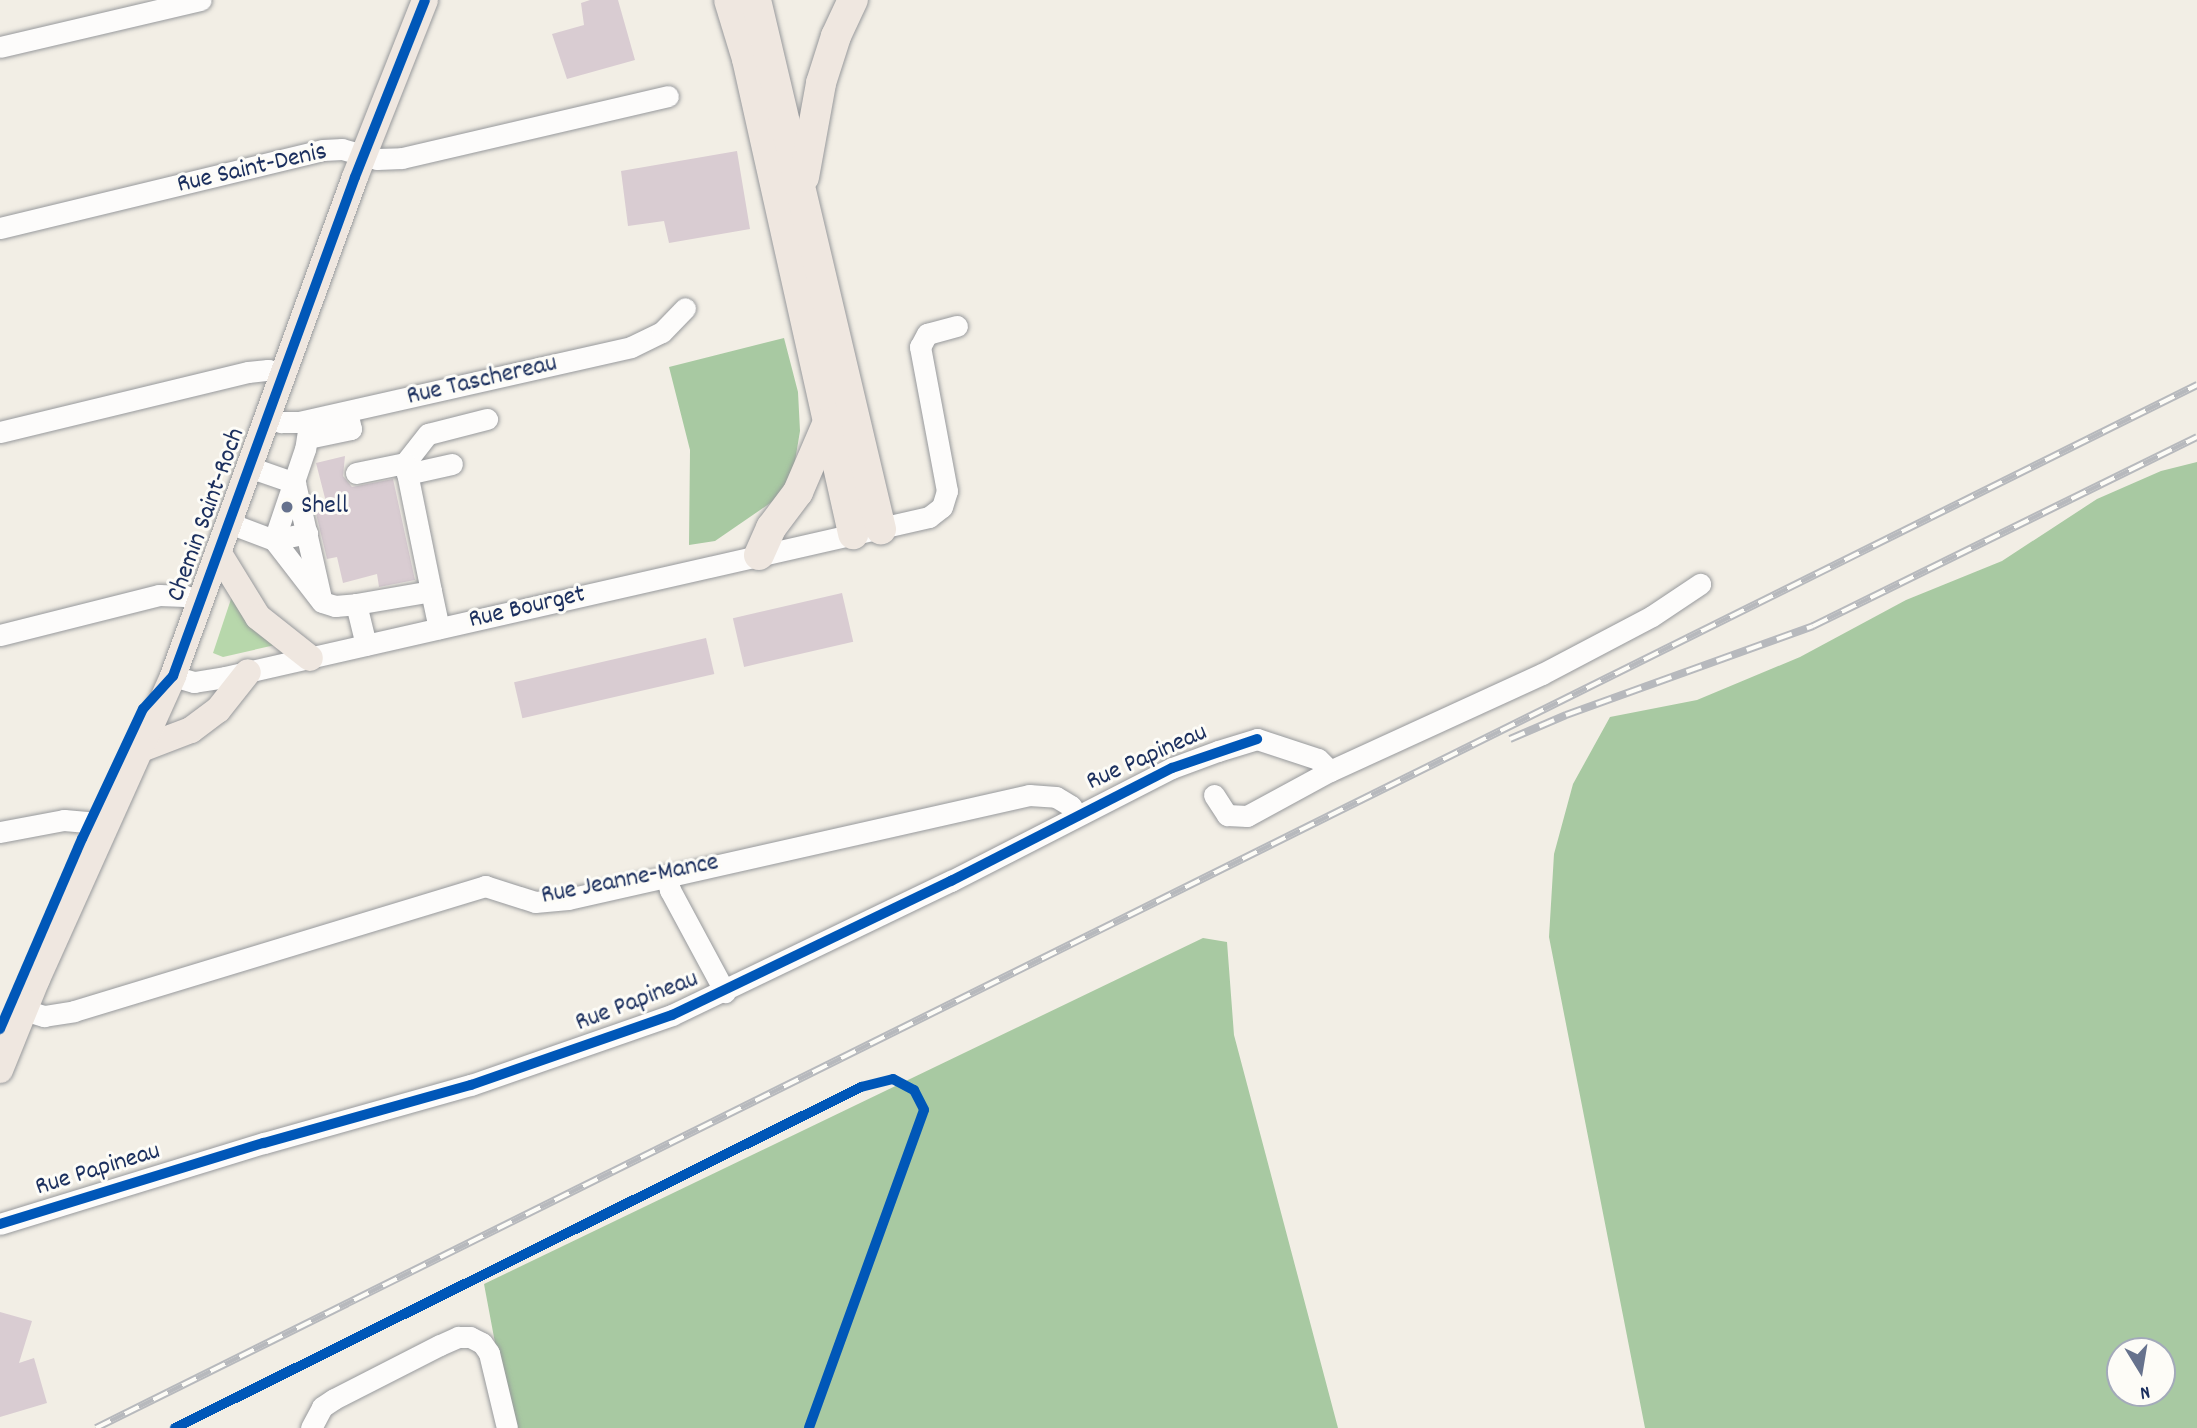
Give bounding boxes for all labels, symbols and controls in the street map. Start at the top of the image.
street label: Rue Saint-Denis [174,137,330,201]
street label: Rue Taschereau [404,349,560,413]
street label: Chemin Saint-Roch [161,424,253,606]
place label: Shell [301,491,348,523]
marker: Shell [279,499,295,515]
street label: Rue Bourget [466,579,588,637]
street label: Rue Papineau [1082,718,1212,798]
street label: Rue Jeanne-Mance [539,848,721,912]
street label: Rue Papineau [571,964,703,1040]
street label: Rue Papineau [32,1136,164,1204]
north arrow [2106,1337,2176,1407]
text: N [2138,1377,2152,1405]

